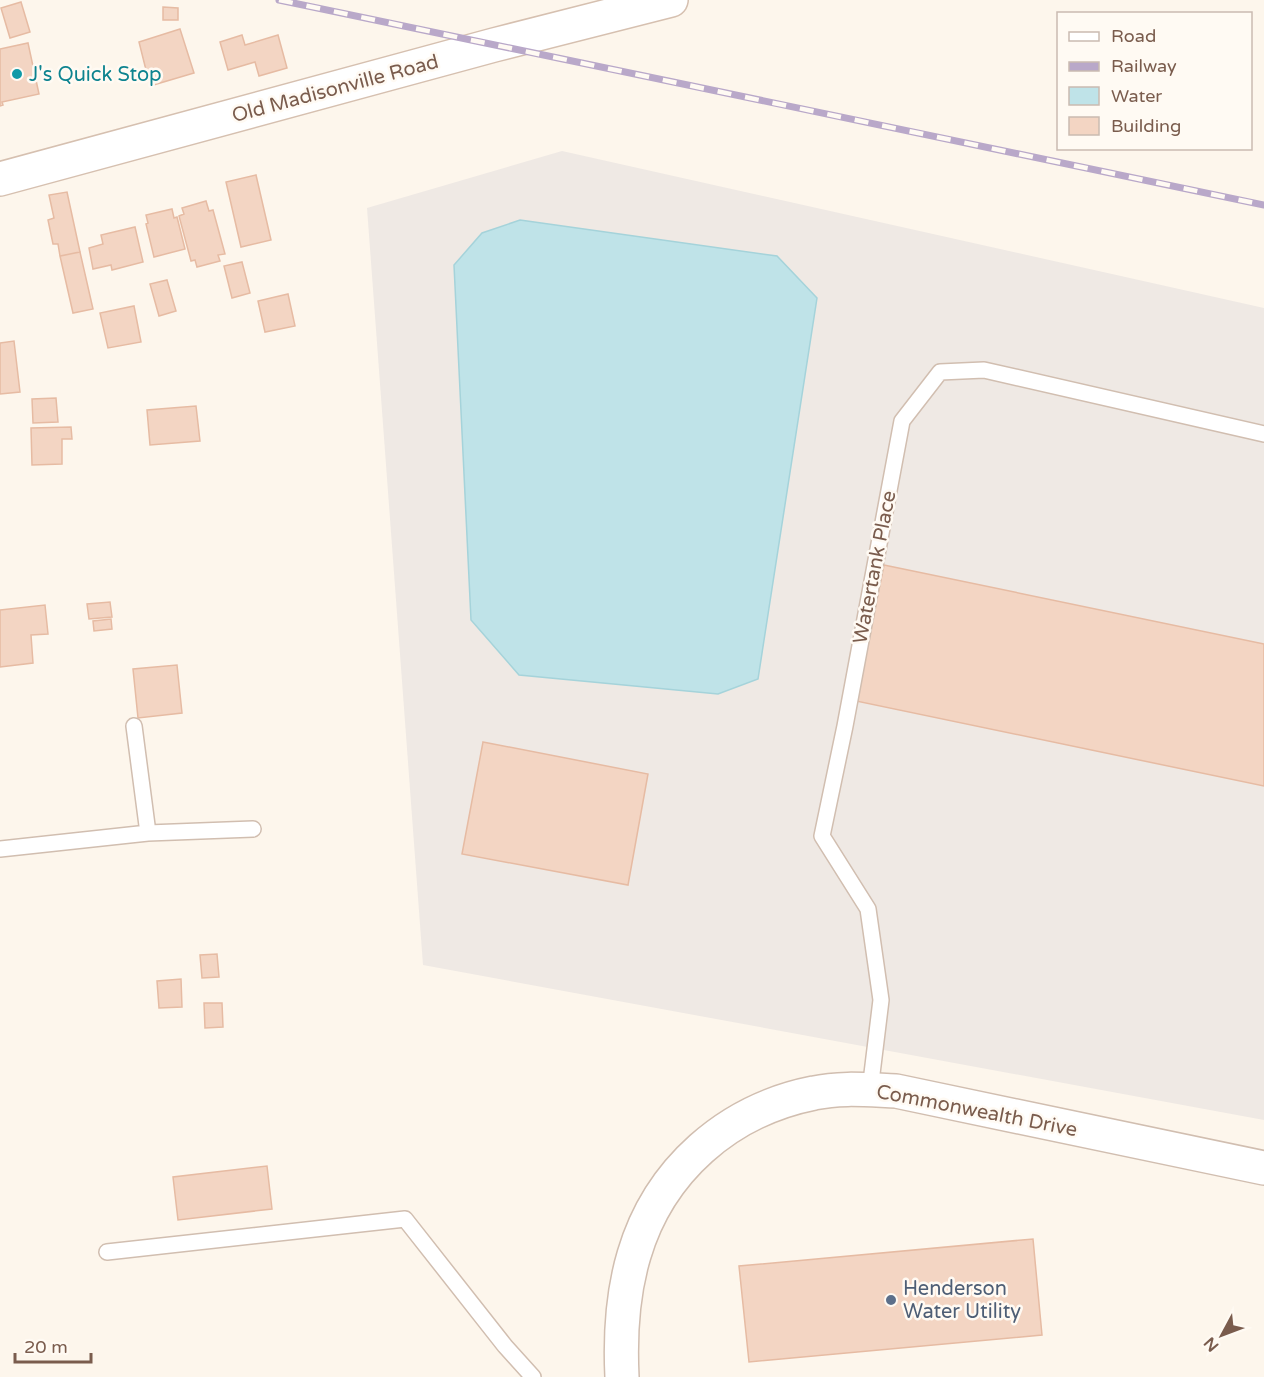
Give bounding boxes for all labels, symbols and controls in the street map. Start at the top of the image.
legend [1057,12,1252,150]
text: Road [1111,25,1156,47]
street label: Old Madisonville Road [229,50,441,128]
text: Railway [1111,55,1177,77]
place label: J's Quick Stop [29,63,162,87]
marker: J's Quick Stop [10,67,24,81]
text: Water [1111,85,1162,107]
text: Building [1111,115,1181,137]
street label: Watertank Place [848,489,902,646]
street label: Commonwealth Drive [874,1080,1079,1142]
place label: Henderson Water Utility [903,1277,1021,1324]
marker: Henderson Water Utility [884,1293,898,1307]
north arrow [1192,1305,1252,1365]
scale bar [15,1326,92,1364]
text: N [1200,1333,1223,1356]
text: 20 m [24,1336,68,1358]

